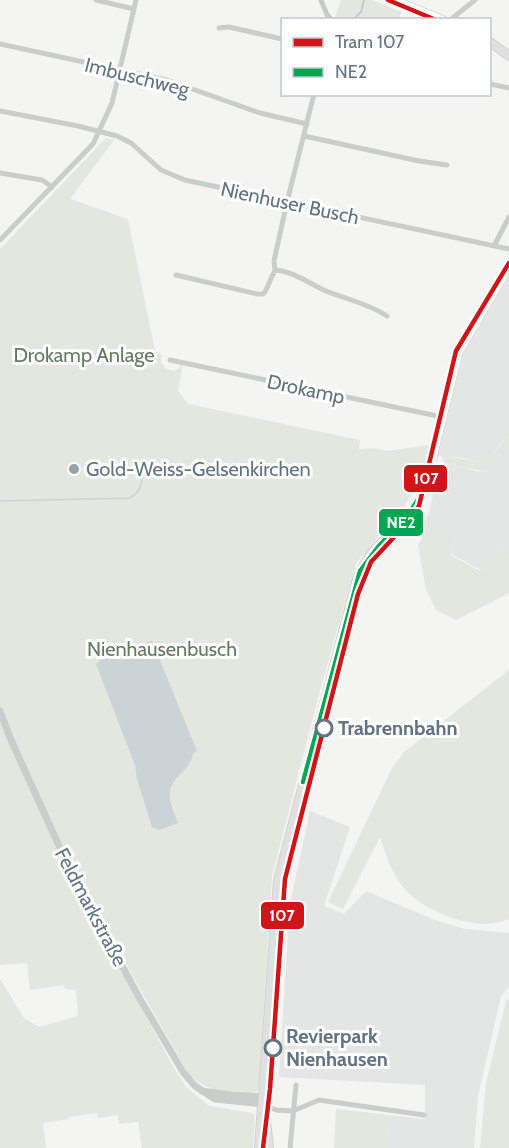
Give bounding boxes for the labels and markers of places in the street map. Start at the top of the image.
place label: Gold-Weiss-Gelsenkirchen [86,457,311,481]
marker: Gold-Weiss-Gelsenkirchen [67,462,81,476]
place label: Trabrennbahn [338,716,458,740]
marker: Trabrennbahn [315,719,333,737]
place label: Revierpark Nienhausen [286,1024,388,1071]
marker: Revierpark Nienhausen [264,1039,282,1057]

